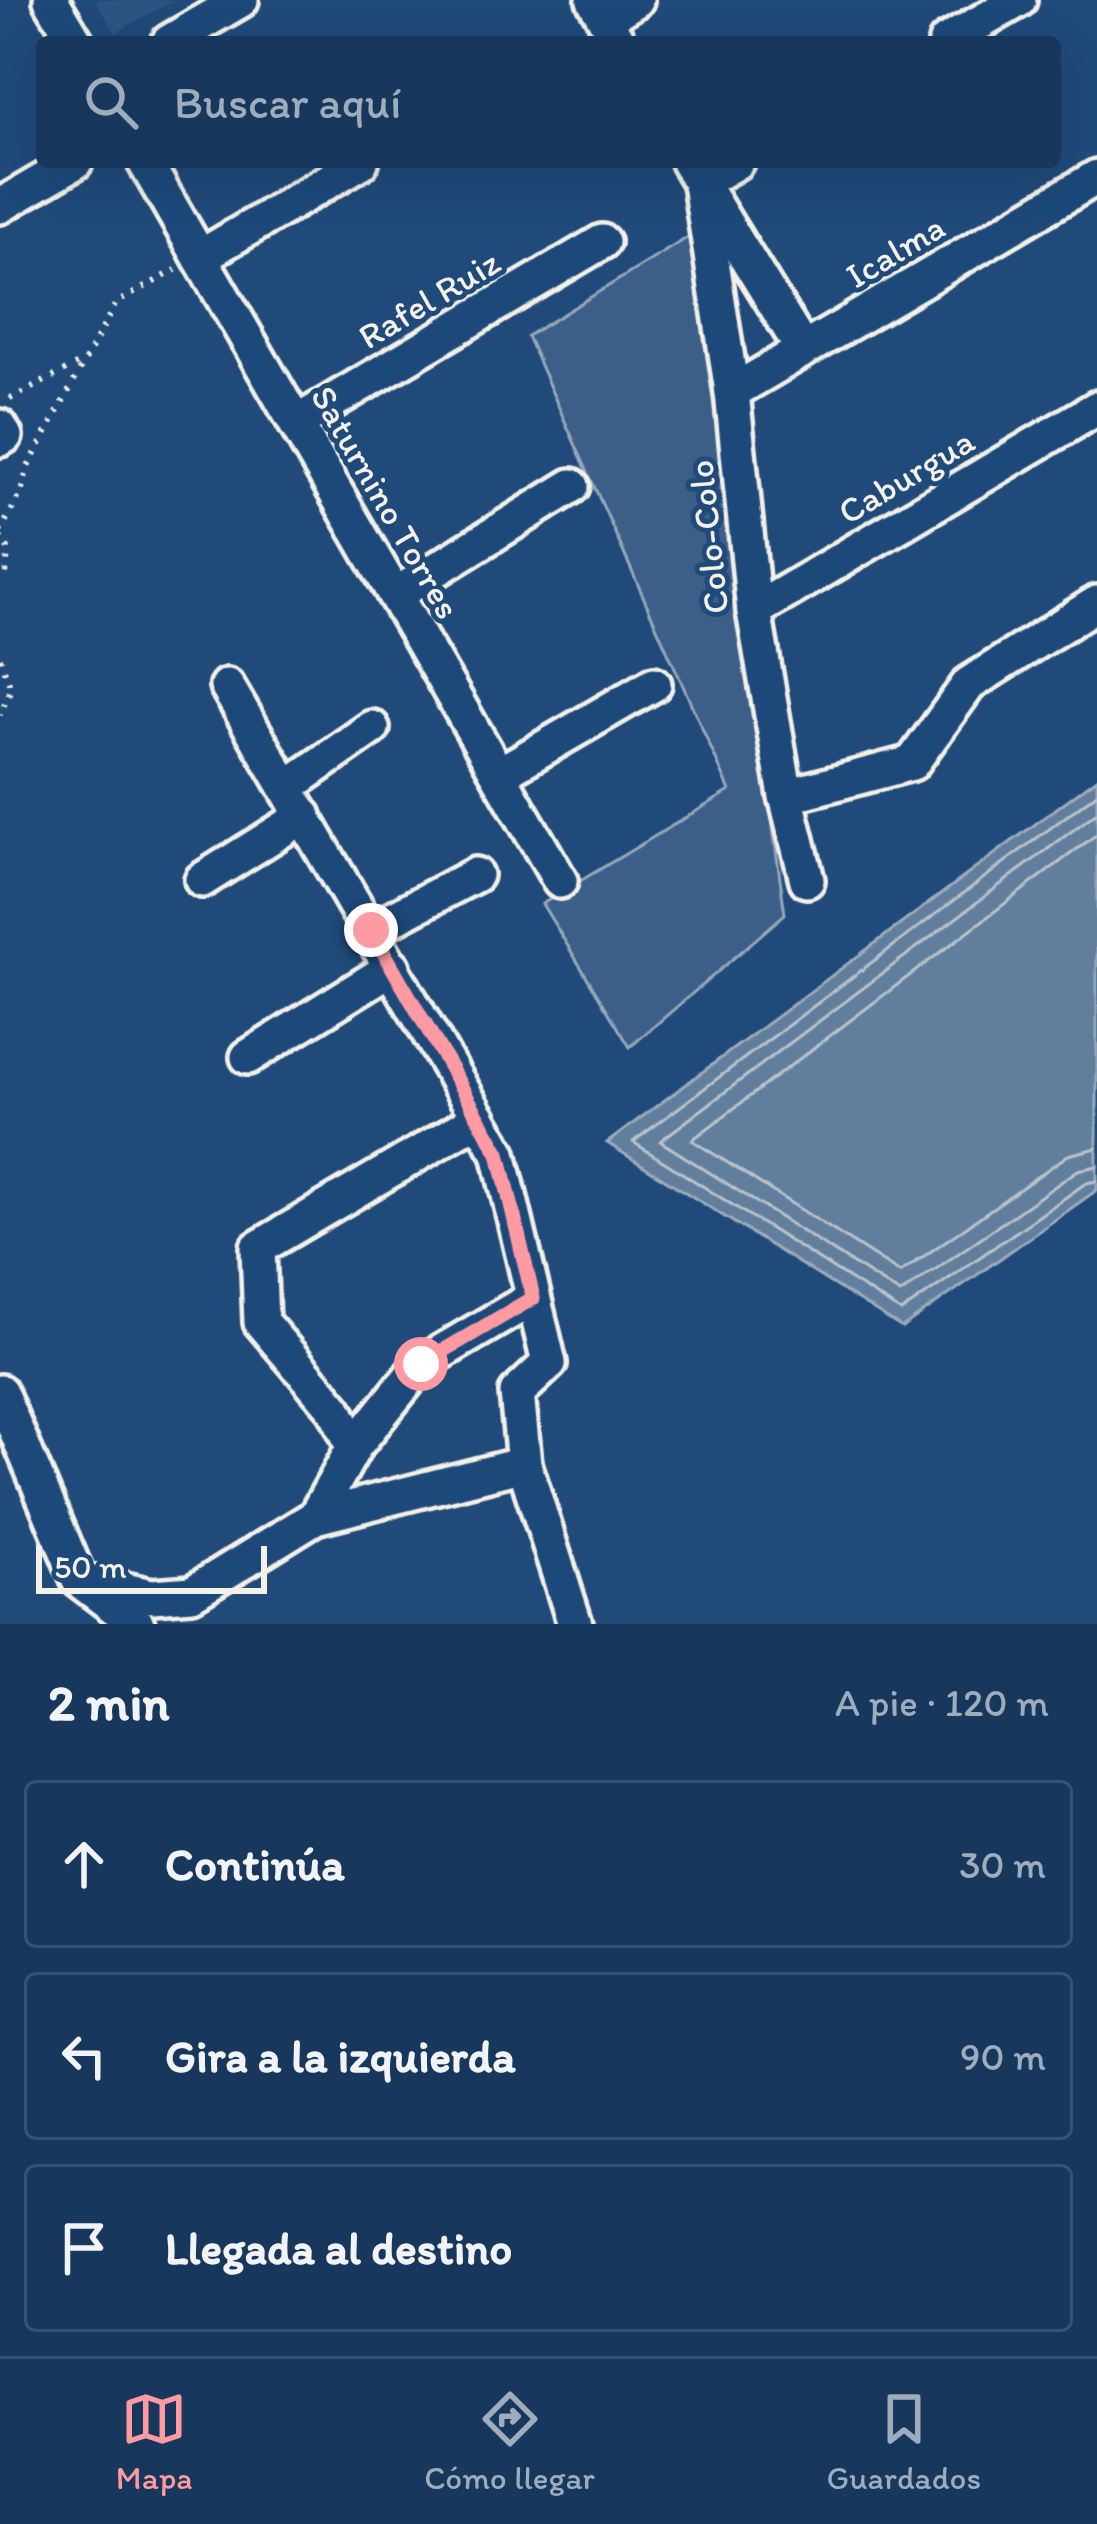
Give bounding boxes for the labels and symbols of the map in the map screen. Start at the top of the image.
street label: Icalma [838,205,952,297]
street label: Rafel Ruiz [350,240,508,358]
street label: Saturnino Torres [302,378,470,626]
street label: Caburgua [830,419,982,533]
street label: Colo-Colo [679,458,737,616]
route end [344,903,398,957]
route start [394,1337,448,1391]
scale bar [36,1540,267,1593]

